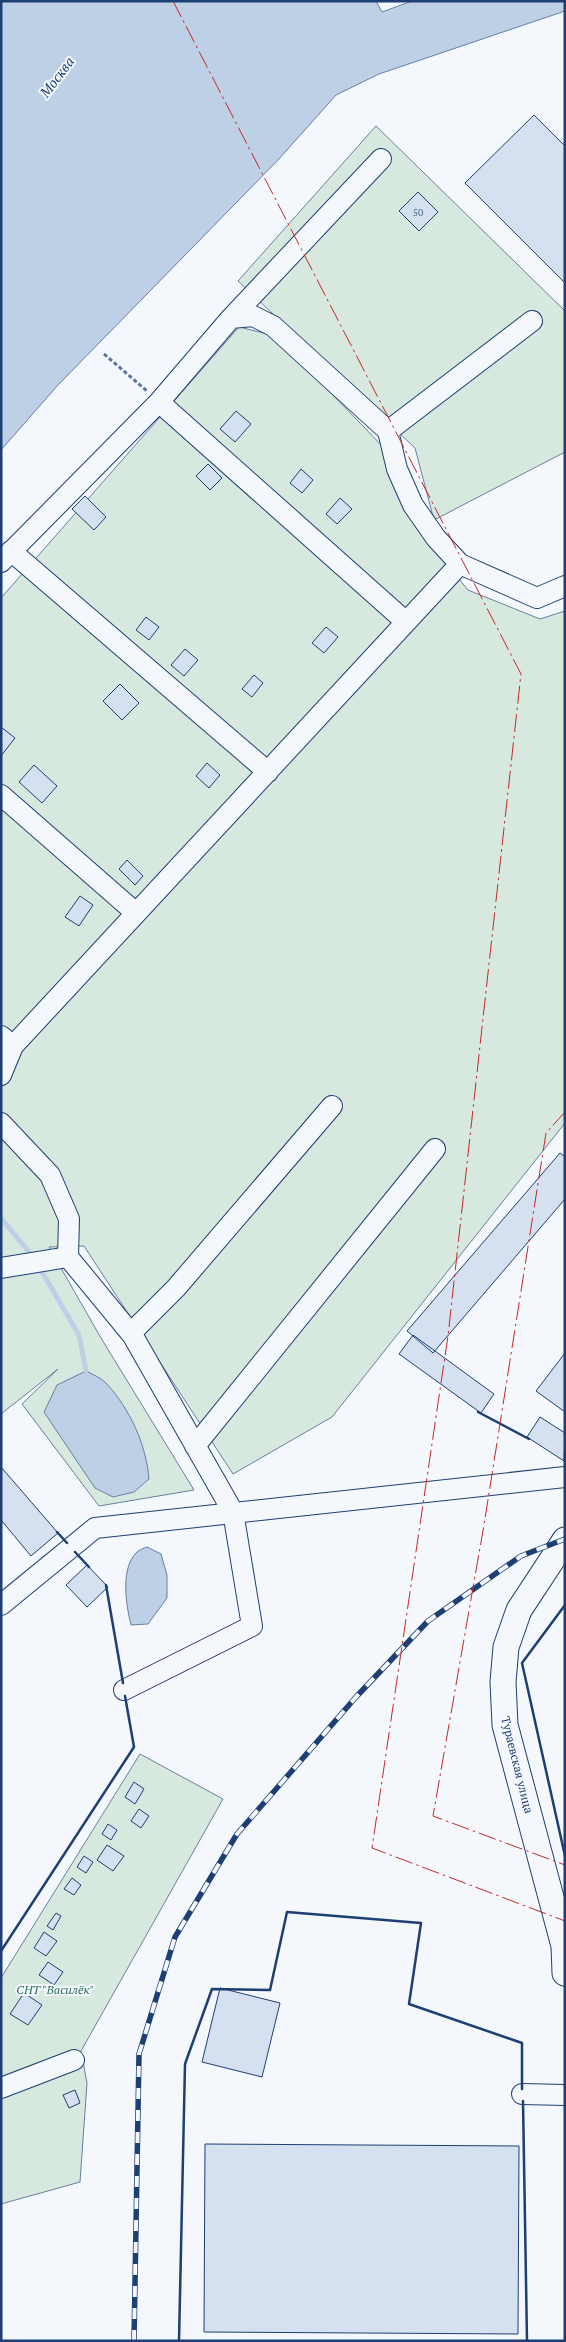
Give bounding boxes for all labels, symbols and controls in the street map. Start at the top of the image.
water label: Москва [34,52,78,102]
house number: 50 [413,206,423,219]
street label: Тураевская улица [498,1715,537,1815]
park label: СНТ "Василёк" [16,1982,94,1997]

